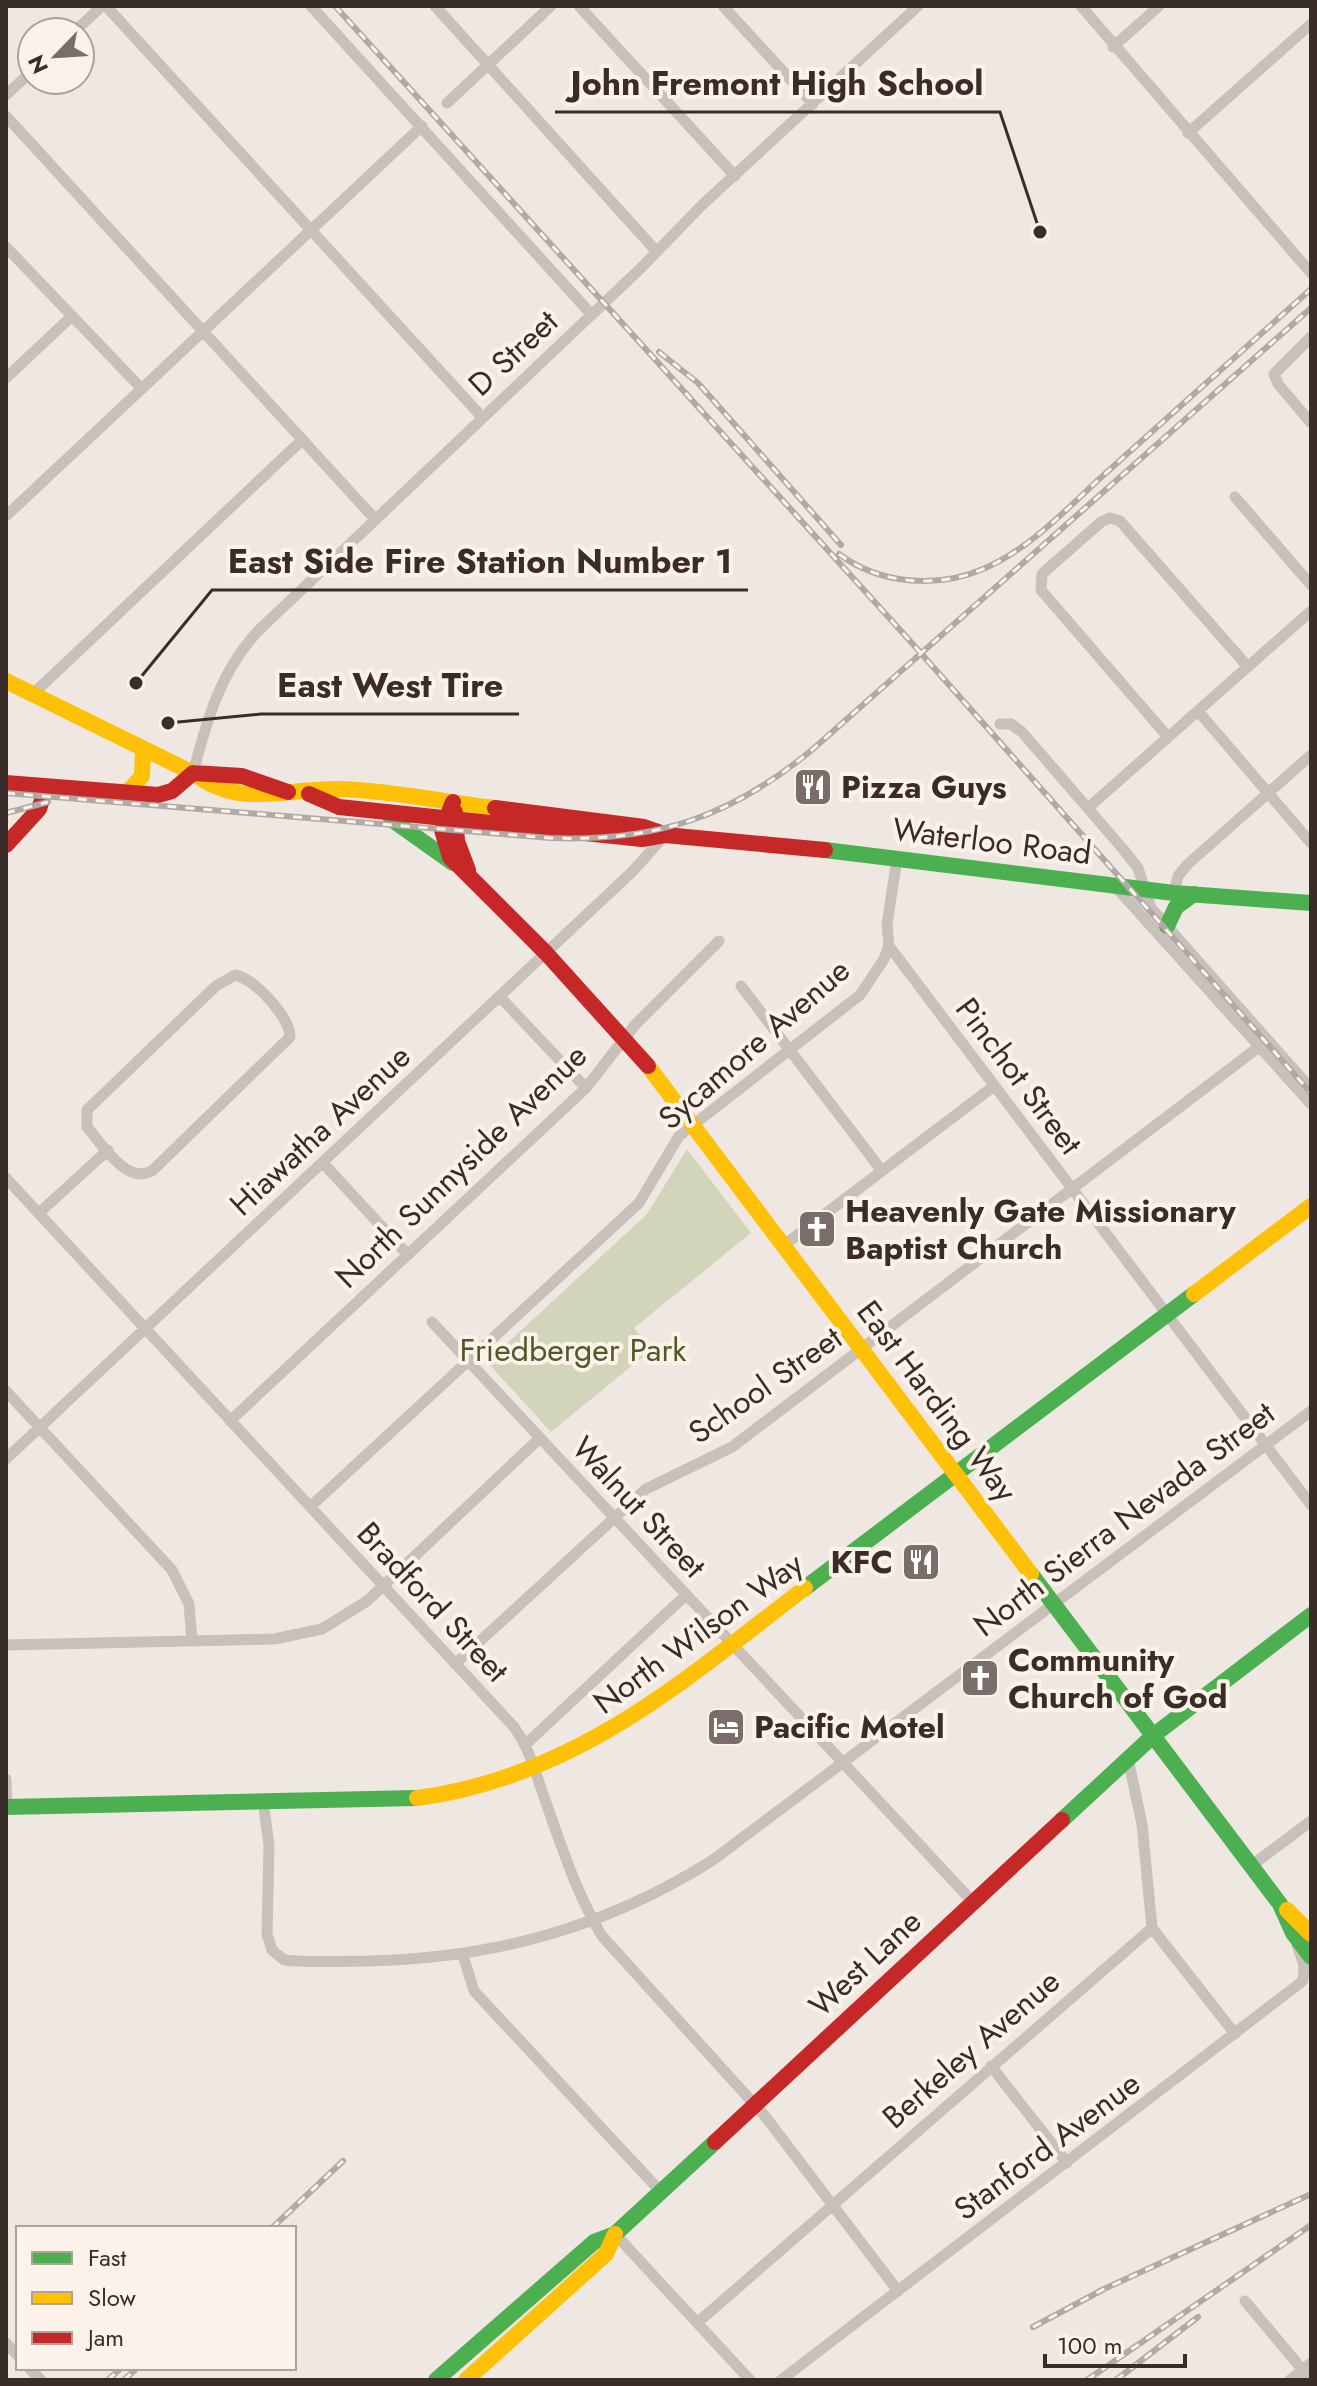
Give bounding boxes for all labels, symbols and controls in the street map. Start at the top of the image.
north arrow [16,16,96,96]
text: N [20,50,56,79]
callout: John Fremont High School [555,54,1000,112]
text: John Fremont High School [564,59,984,108]
street label: D Street [458,299,568,407]
callout: East Side Fire Station Number 1 [212,532,748,590]
text: East Side Fire Station Number 1 [228,537,732,586]
callout: East West Tire [261,656,519,714]
text: East West Tire [277,661,503,710]
place label: Pizza Guys [841,764,1007,810]
restaurant icon: Pizza Guys [792,766,834,808]
street label: Waterloo Road [890,806,1094,876]
street label: Sycamore Avenue [648,948,860,1140]
street label: Pinchot Street [945,988,1093,1164]
street label: North Sunnyside Avenue [325,1033,597,1299]
street label: Hiawatha Avenue [219,1034,421,1226]
place label: Heavenly Gate Missionary Baptist Church [845,1188,1236,1271]
church icon: Heavenly Gate Missionary Baptist Church [796,1208,838,1250]
street label: East Harding Way [846,1291,1029,1512]
street label: School Street [679,1315,851,1455]
park label: Friedberger Park [460,1327,687,1373]
street label: North Sierra Nevada Street [964,1390,1284,1648]
street label: Walnut Street [561,1426,717,1588]
street label: Bradford Street [347,1512,520,1693]
place label: KFC [831,1539,893,1585]
street label: North Wilson Way [584,1541,813,1725]
restaurant icon: KFC [900,1541,942,1583]
place label: Community Church of God [1008,1637,1228,1720]
church icon: Community Church of God [959,1657,1001,1699]
place label: Pacific Motel [754,1704,945,1750]
hotel icon: Pacific Motel [705,1706,747,1748]
street label: West Lane [799,1899,931,2027]
street label: Berkeley Avenue [872,1959,1070,2139]
street label: Stanford Avenue [944,2061,1150,2231]
legend [16,2226,296,2370]
text: Fast [88,2240,126,2275]
text: Slow [88,2280,136,2315]
scale bar [1045,2318,1185,2368]
text: Jam [85,2320,124,2355]
text: 100 m [1057,2328,1123,2363]

